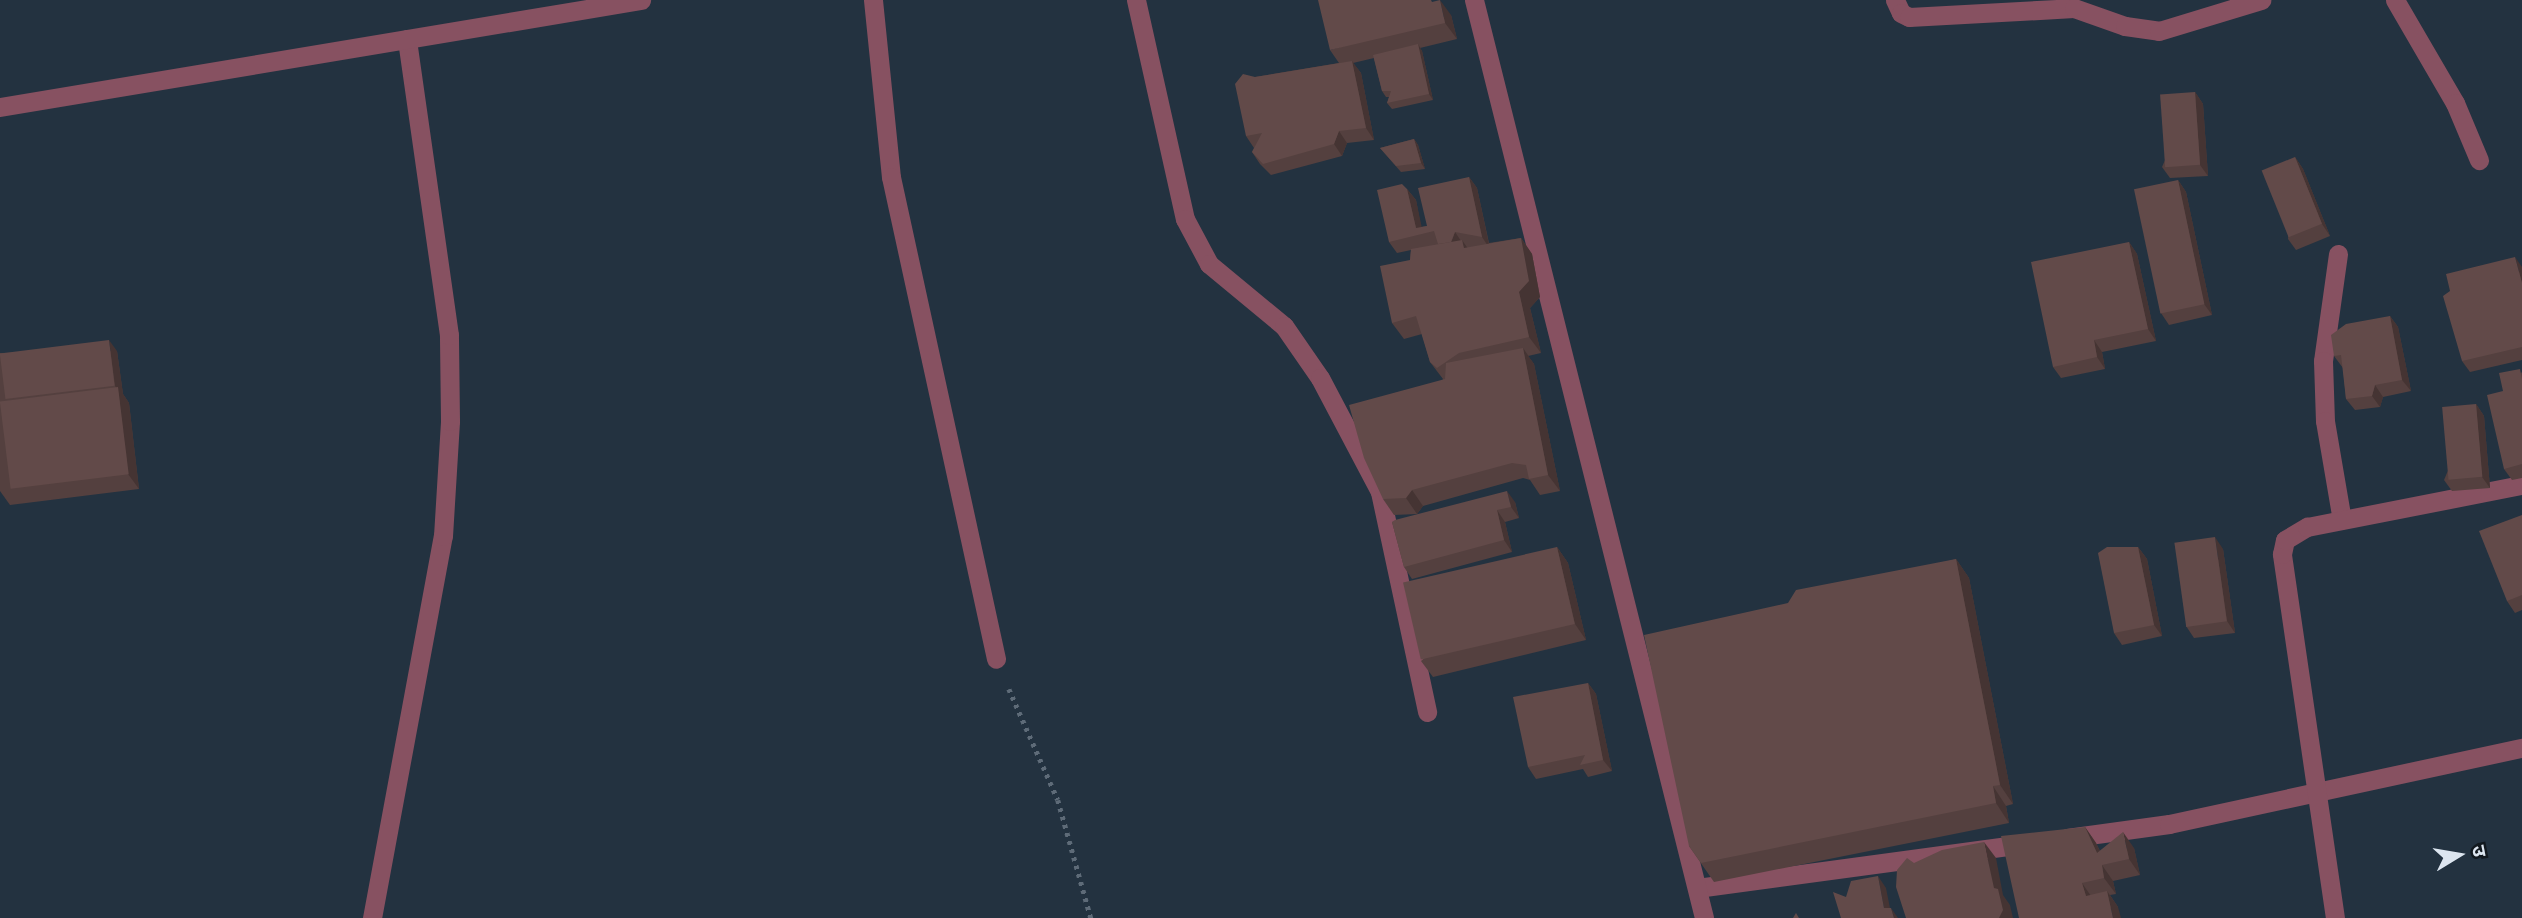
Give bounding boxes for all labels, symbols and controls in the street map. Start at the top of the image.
north arrow [2424,820,2494,890]
text: उ [2467,843,2492,859]

